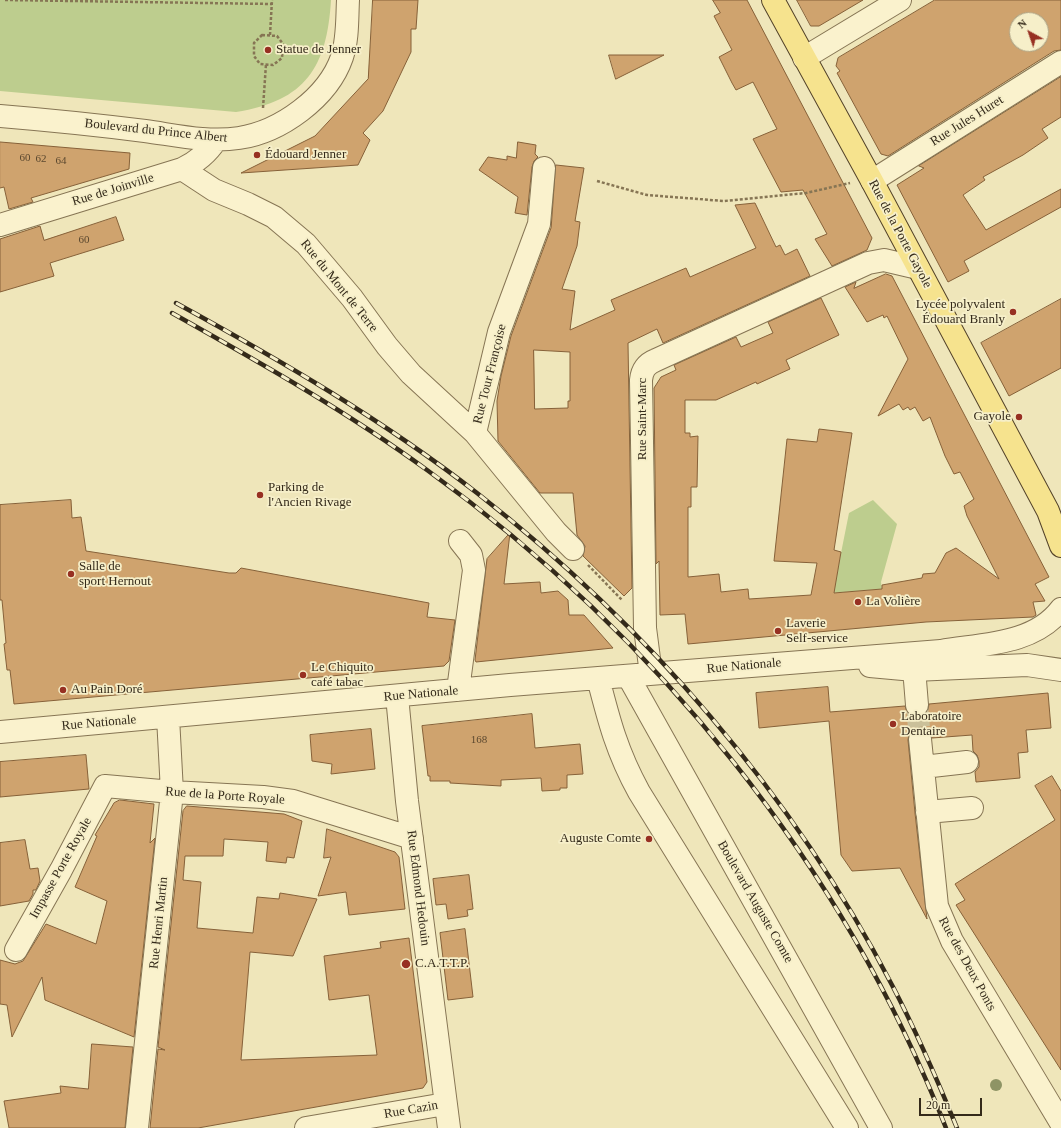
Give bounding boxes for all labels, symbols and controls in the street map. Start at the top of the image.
north arrow [1009,12,1049,52]
text: N [1015,16,1029,31]
place label: Statue de Jenner [276,42,361,58]
marker: Statue de Jenner [263,45,273,55]
street label: Rue Jules Huret [928,92,1006,150]
street label: Boulevard du Prince Albert [84,116,228,146]
place label: Édouard Jenner [265,147,346,163]
marker: Édouard Jenner [252,150,262,160]
house number: 60 [20,151,30,165]
house number: 62 [36,152,46,166]
house number: 64 [56,154,66,168]
street label: Rue de Joinville [70,170,156,210]
street label: Rue de la Porte Gayole [865,177,935,291]
house number: 60 [78,233,90,247]
street label: Rue du Mont de Terre [297,237,381,335]
place label: Lycée polyvalent Édouard Branly [916,297,1005,328]
marker: Lycée polyvalent Édouard Branly [1008,307,1018,317]
street label: Rue Tour Françoise [470,322,510,426]
street label: Rue Saint-Marc [635,378,651,460]
place label: Gayole [973,409,1011,425]
marker: Gayole [1014,412,1024,422]
place label: Parking de l'Ancien Rivage [268,480,352,511]
marker: Parking de l'Ancien Rivage [255,490,265,500]
place label: Salle de sport Hernout [79,559,151,590]
marker: Salle de sport Hernout [66,569,76,579]
place label: La Volière [866,594,920,610]
marker: La Volière [853,597,863,607]
place label: Laverie Self-service [786,616,848,647]
marker: Laverie Self-service [773,626,783,636]
street label: Rue Nationale [706,655,782,677]
place label: Le Chiquito café tabac [311,660,373,691]
marker: Le Chiquito café tabac [298,670,308,680]
place label: Au Pain Doré [71,682,142,698]
street label: Rue Nationale [383,683,459,705]
marker: Au Pain Doré [58,685,68,695]
place label: Laboratoire Dentaire [901,709,962,740]
street label: Rue Nationale [61,712,137,734]
marker: Laboratoire Dentaire [888,719,898,729]
house number: 168 [471,733,487,747]
street label: Rue de la Porte Royale [165,784,285,808]
street label: Impasse Porte Royale [27,815,95,921]
street label: Rue Edmond Hedouin [403,829,433,947]
place label: Auguste Comte [560,831,641,847]
marker: Auguste Comte [644,834,654,844]
street label: Boulevard Auguste Comte [714,838,796,966]
street label: Rue Henri Martin [146,876,172,970]
street label: Rue des Deux Ponts [935,914,999,1014]
place label: C.A.T.T.P. [415,956,469,972]
marker: C.A.T.T.P. [400,958,412,970]
scale bar [921,1090,984,1116]
street label: Rue Cazin [383,1098,439,1122]
text: 20 m [926,1098,950,1112]

